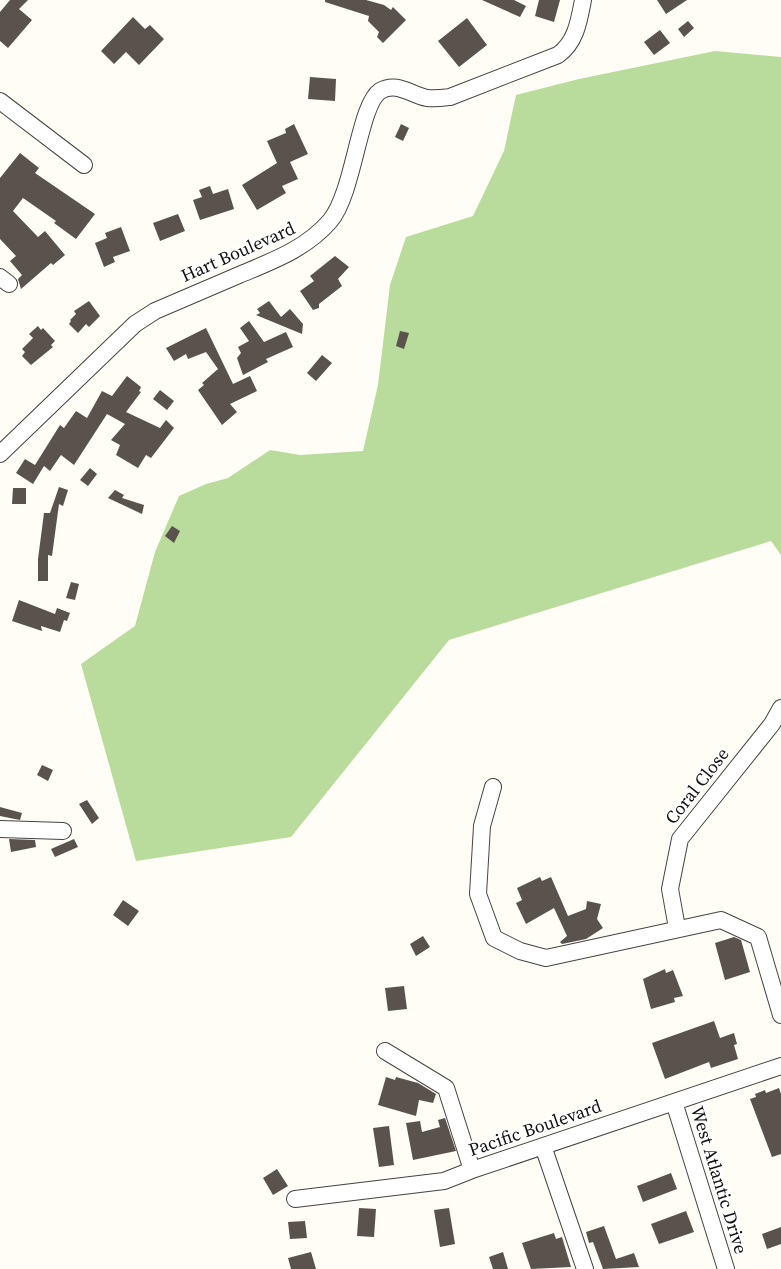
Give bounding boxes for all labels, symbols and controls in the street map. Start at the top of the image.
street label: Hart Boulevard [177,215,299,288]
street label: Coral Close [659,742,734,829]
street label: Pacific Boulevard [465,1093,605,1162]
street label: West Atlantic Drive [685,1103,754,1257]

